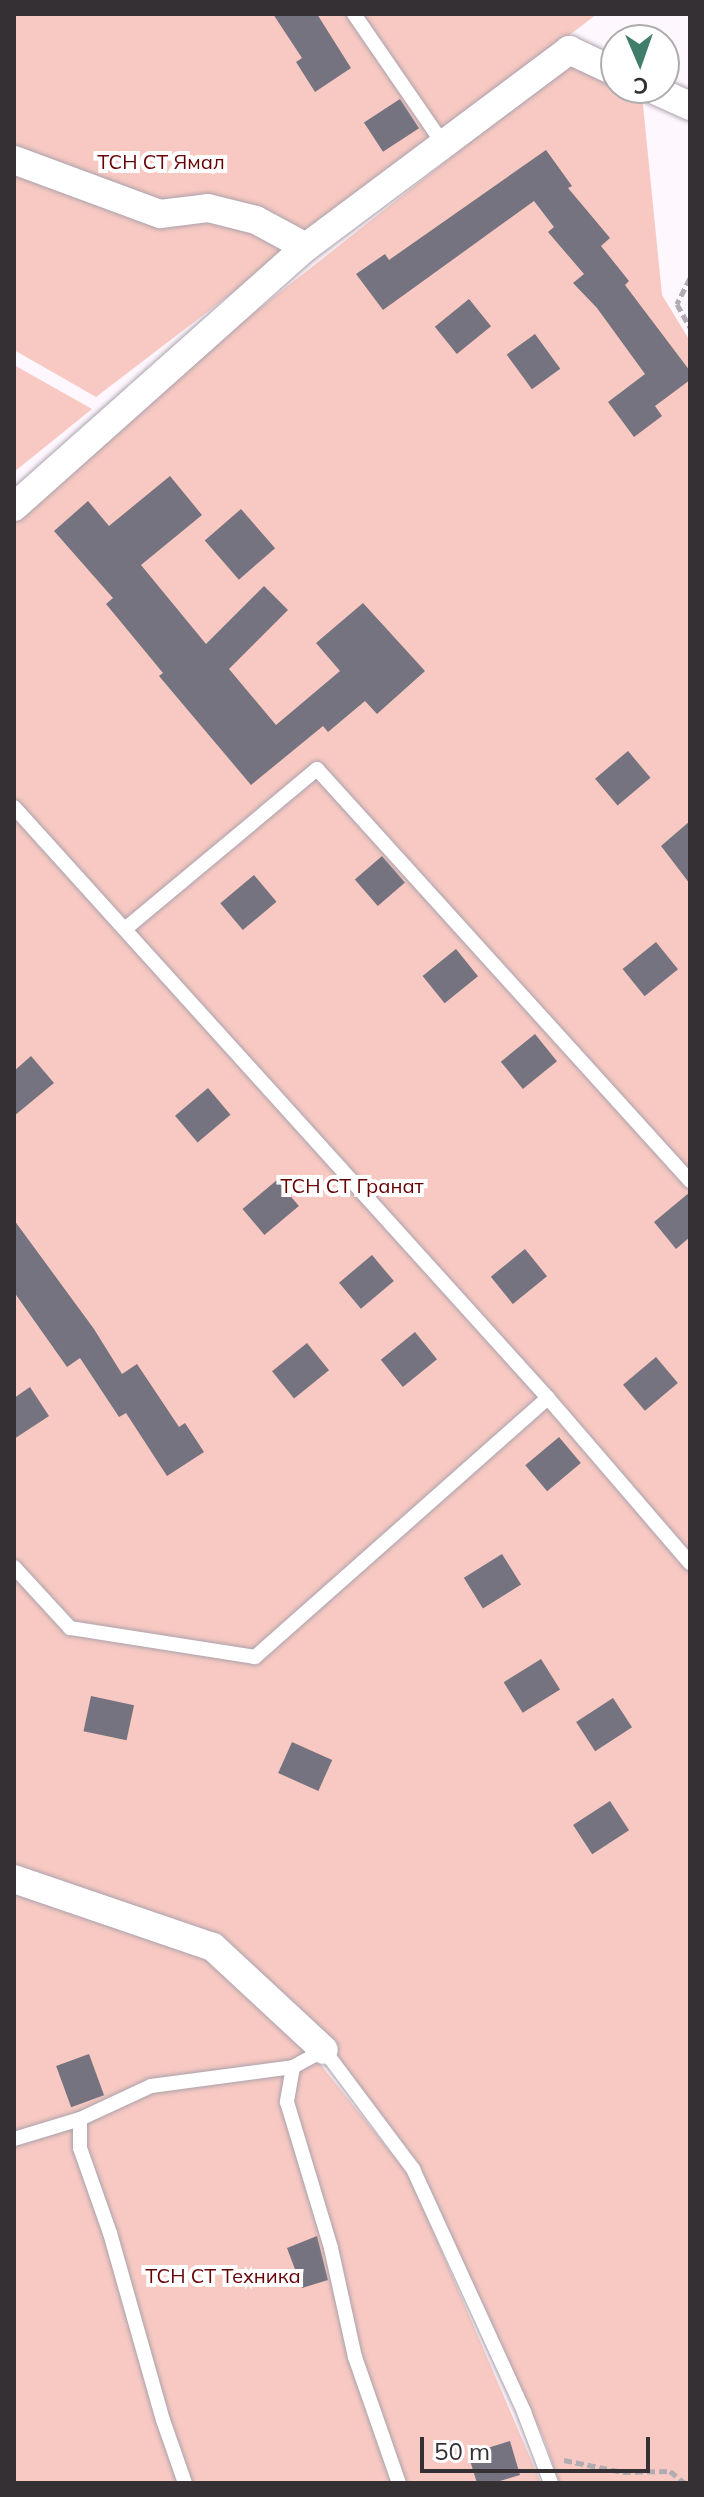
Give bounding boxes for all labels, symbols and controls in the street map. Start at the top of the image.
north arrow [600,24,680,104]
text: С [633,72,649,100]
park label: ТСН СТ Ямал [97,149,225,173]
park label: ТСН СТ Гранат [280,1173,424,1197]
park label: ТСН СТ Техника [145,2263,301,2287]
scale bar [424,2421,654,2471]
text: 50 m [434,2436,490,2466]

